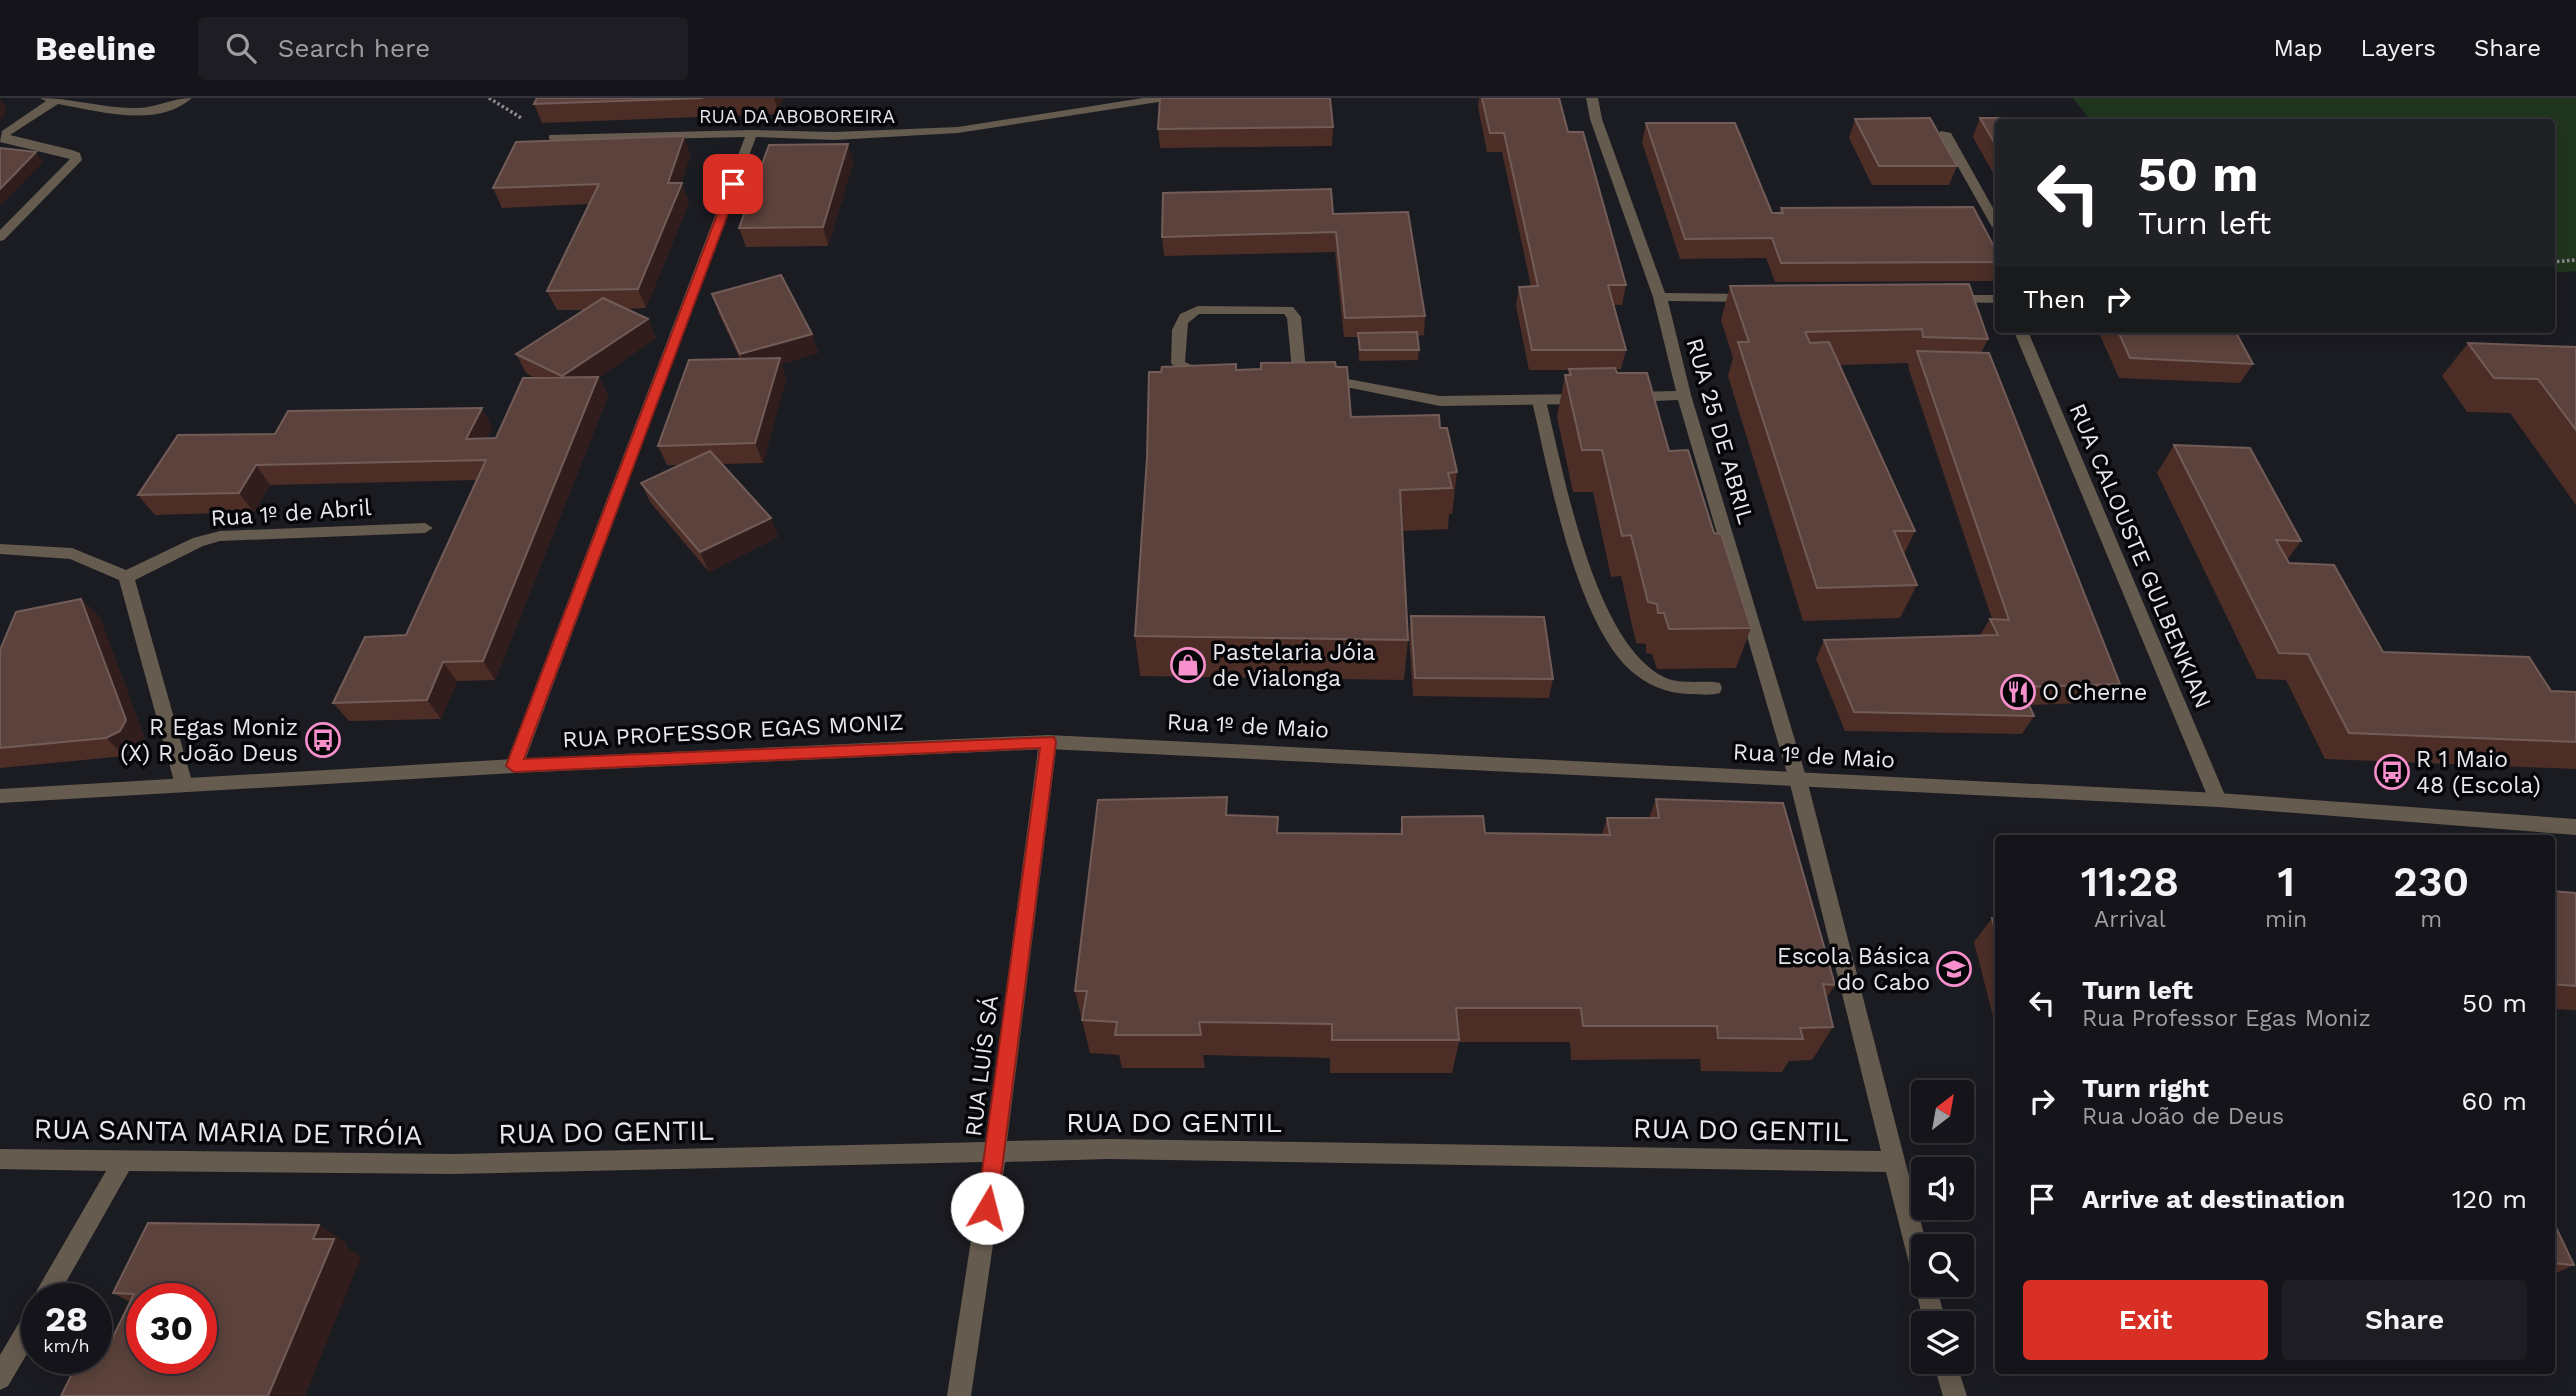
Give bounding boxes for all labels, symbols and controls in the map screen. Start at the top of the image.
search box [198,17,688,80]
text: Beeline [35,29,156,68]
icon: search [222,29,260,67]
text: Search here [278,33,430,63]
text: Map [2274,34,2322,62]
text: Layers [2360,34,2436,62]
text: Share [2474,34,2541,62]
street label: RUA DA ABOBOREIRA [699,105,895,128]
text: 50 m [2138,145,2258,203]
icon: left [2023,147,2114,238]
pin [703,154,763,214]
icon: arrive [714,165,752,203]
text: Turn left [2138,204,2271,242]
icon: right [2099,280,2137,318]
text: Then [2023,284,2085,314]
street label: RUA 25 DE ABRIL [1681,335,1760,527]
street label: RUA CALOUSTE GULBENKIAN [2063,400,2217,712]
street label: Rua 1º de Abril [210,494,372,532]
place label: Pastelaria Jóia de Vialonga [1212,639,1375,692]
shop icon: Pastelaria Jóia de Vialonga [1169,646,1207,684]
restaurant icon: O Cherne [1999,673,2037,711]
place label: O Cherne [2042,679,2147,706]
street label: Rua 1º de Maio [1166,708,1330,744]
street label: RUA PROFESSOR EGAS MONIZ [562,709,904,753]
place label: R Egas Moniz (X) R João Deus [120,714,298,767]
bus stop icon: R Egas Moniz (X) R João Deus [304,721,342,759]
street label: Rua 1º de Maio [1732,738,1896,774]
place label: R 1 Maio 48 (Escola) [2416,746,2541,799]
bus stop icon: R 1 Maio 48 (Escola) [2373,753,2411,791]
text: 11:28 [2081,857,2179,906]
text: 1 [2277,857,2295,906]
text: 230 [2393,857,2469,906]
text: Arrival [2094,906,2166,933]
text: min [2265,906,2307,933]
text: m [2420,906,2442,933]
place label: Escola Básica do Cabo [1777,943,1930,996]
school or university icon: Escola Básica do Cabo [1935,950,1973,988]
text: Turn left [2082,975,2193,1005]
icon: left [2023,984,2061,1022]
text: 50 m [2462,988,2527,1018]
street label: RUA LUÍS SÁ [960,994,1004,1138]
text: Rua Professor Egas Moniz [2082,1005,2371,1032]
text: Turn right [2082,1073,2209,1103]
north arrow [1911,1080,1974,1143]
map controls [1911,1080,1974,1374]
icon: right [2023,1082,2061,1120]
text: 60 m [2461,1086,2527,1116]
text: Rua João de Deus [2082,1103,2284,1130]
street label: RUA DO GENTIL [1066,1106,1282,1139]
street label: RUA SANTA MARIA DE TRÓIA [33,1112,423,1152]
street label: RUA DO GENTIL [1633,1112,1849,1148]
street label: RUA DO GENTIL [498,1114,714,1150]
button: sound [1911,1157,1974,1220]
position arrow [950,1171,1024,1245]
icon: arrive [2023,1180,2061,1218]
text: Arrive at destination [2082,1184,2345,1214]
text: 120 m [2452,1184,2527,1214]
button: search [1911,1234,1974,1297]
button: Exit [2023,1280,2268,1360]
button: Share [2282,1280,2527,1360]
speed limit sign: 30 [126,1283,217,1374]
text: 28 [45,1298,88,1340]
button: layers [1911,1311,1974,1374]
text: km/h [43,1335,90,1356]

